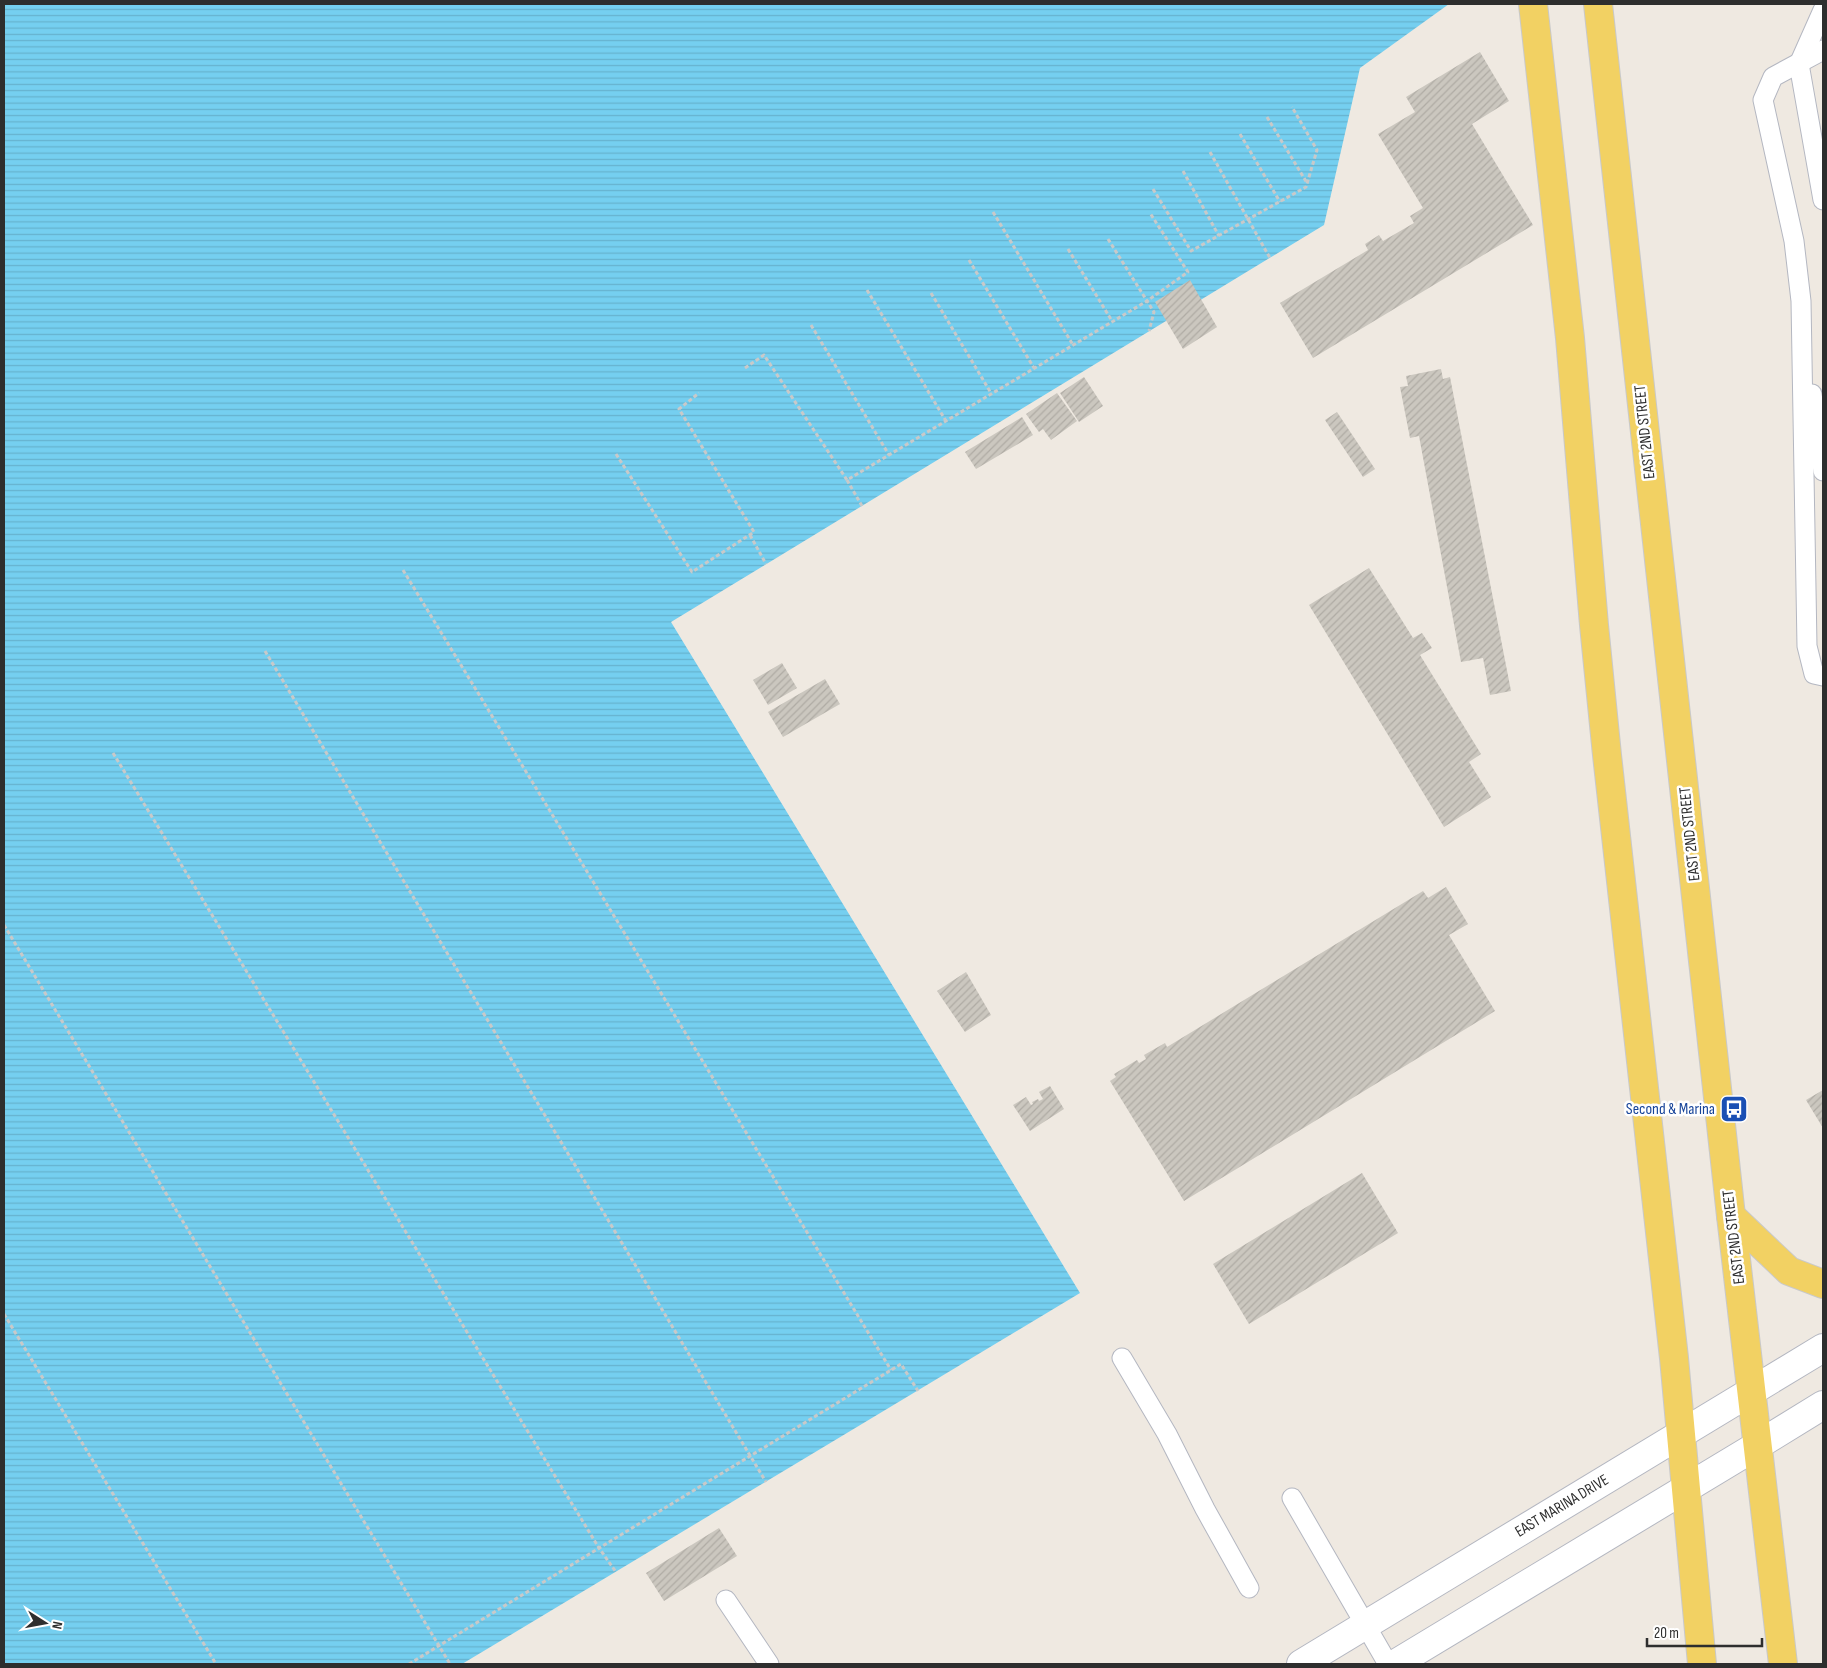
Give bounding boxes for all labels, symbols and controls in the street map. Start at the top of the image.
street label: EAST 2ND STREET [1631,383,1659,480]
street label: EAST 2ND STREET [1676,785,1704,882]
bus stop icon: Second & Marina [1719,1094,1749,1124]
place label: Second & Marina [1626,1100,1715,1119]
street label: EAST 2ND STREET [1719,1188,1749,1285]
street label: EAST MARINA DRIVE [1512,1471,1612,1541]
north arrow [20,1598,70,1648]
scale bar [1647,1616,1762,1648]
text: N [48,1620,66,1631]
text: 20 m [1654,1624,1679,1643]

